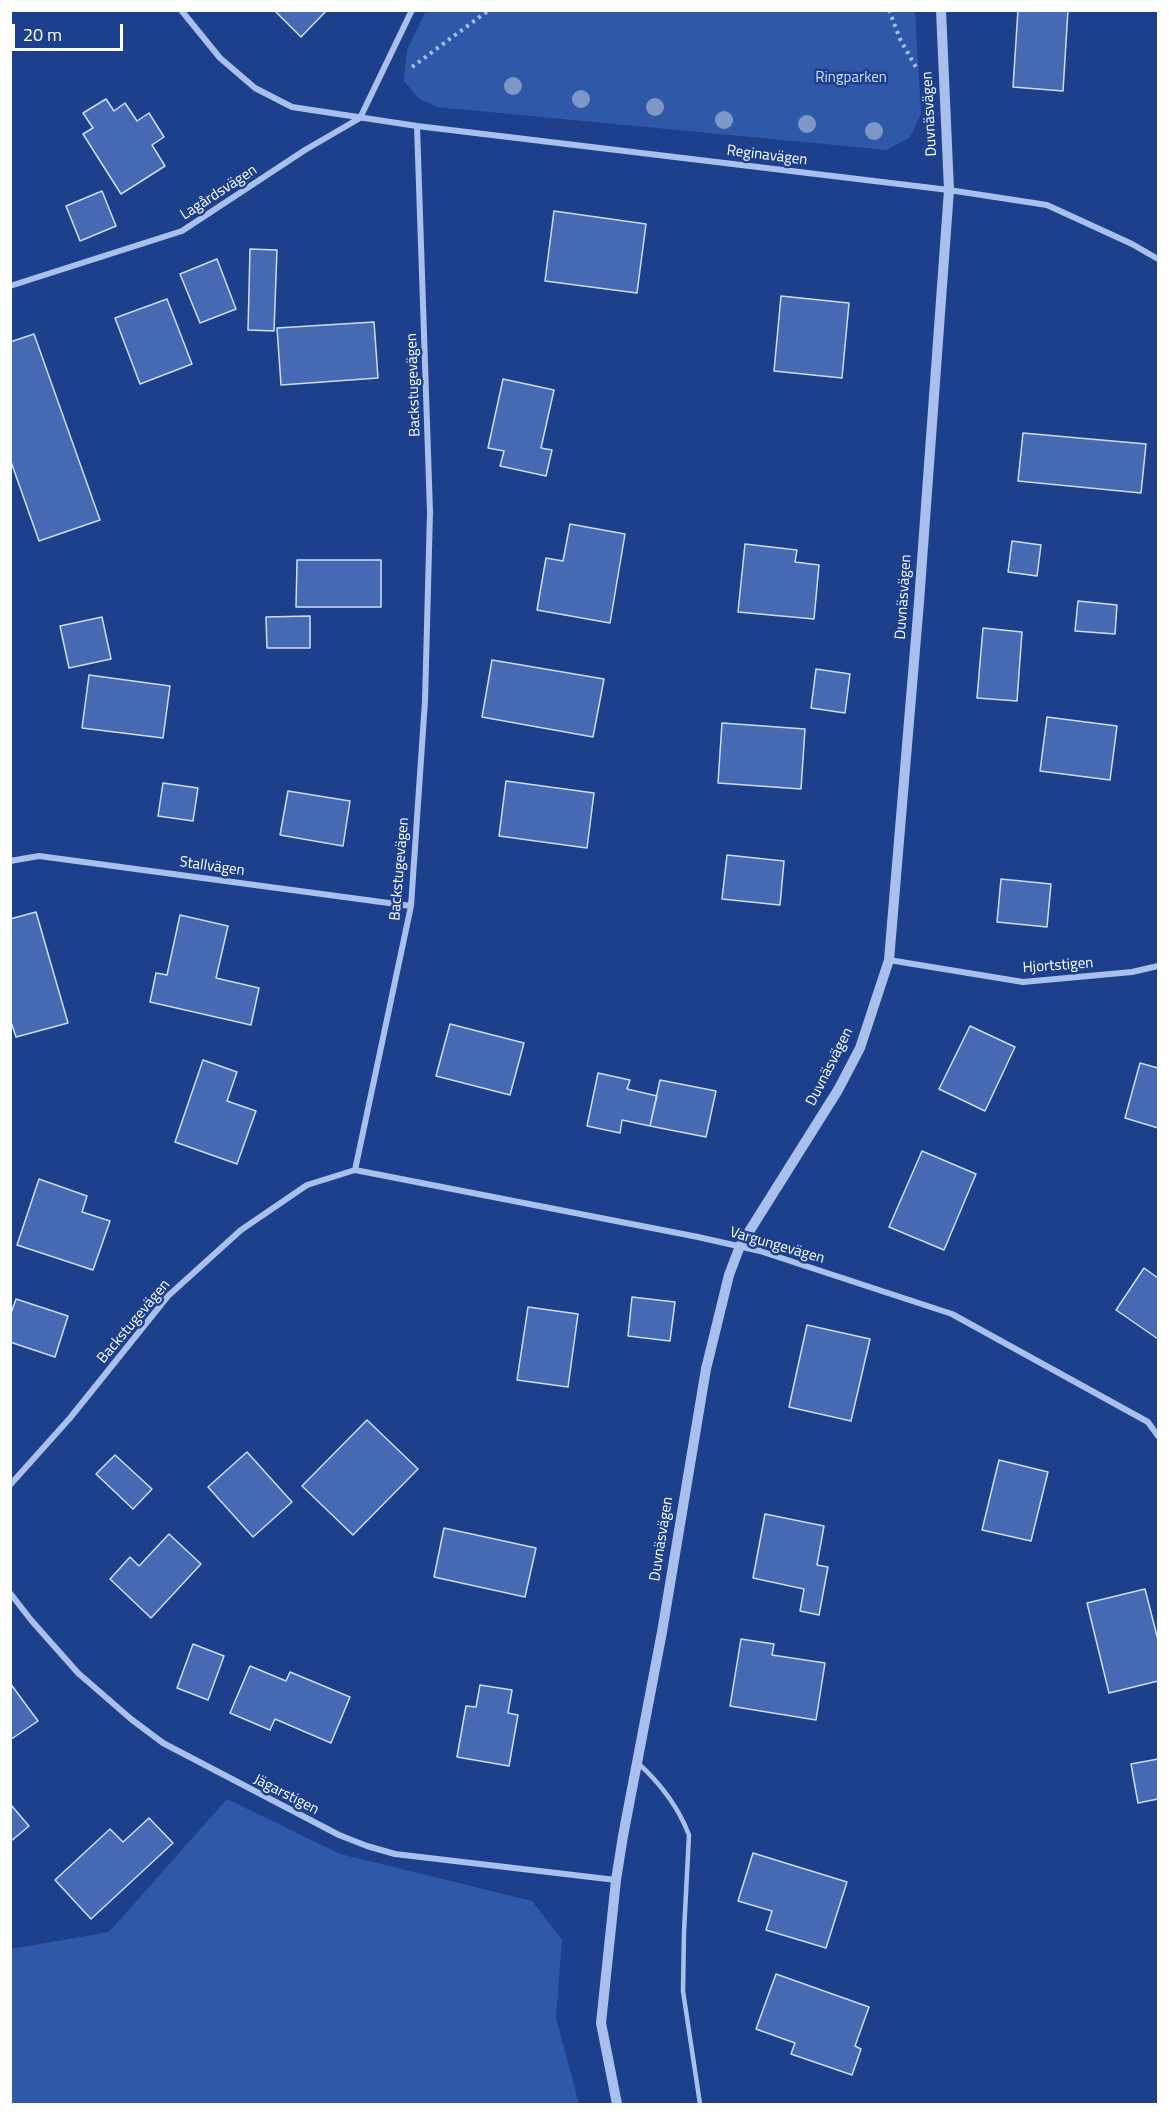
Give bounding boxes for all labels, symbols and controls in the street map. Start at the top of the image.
scale bar [15,12,126,50]
text: 20 m [23,21,62,48]
park label: Ringparken [815,69,887,87]
street label: Duvnäsvägen [919,71,941,157]
street label: Reginavägen [726,142,808,170]
street label: Lagårdsvägen [177,162,261,224]
street label: Backstugevägen [403,333,425,437]
street label: Duvnäsvägen [892,554,916,640]
street label: Backstugevägen [387,817,413,921]
street label: Stallvägen [178,854,246,880]
street label: Hjortstigen [1022,955,1094,977]
street label: Duvnäsvägen [803,1025,857,1109]
street label: Vargungevägen [728,1224,826,1268]
street label: Backstugevägen [94,1276,174,1368]
street label: Duvnäsvägen [646,1495,678,1583]
street label: Jägarstigen [250,1771,322,1819]

